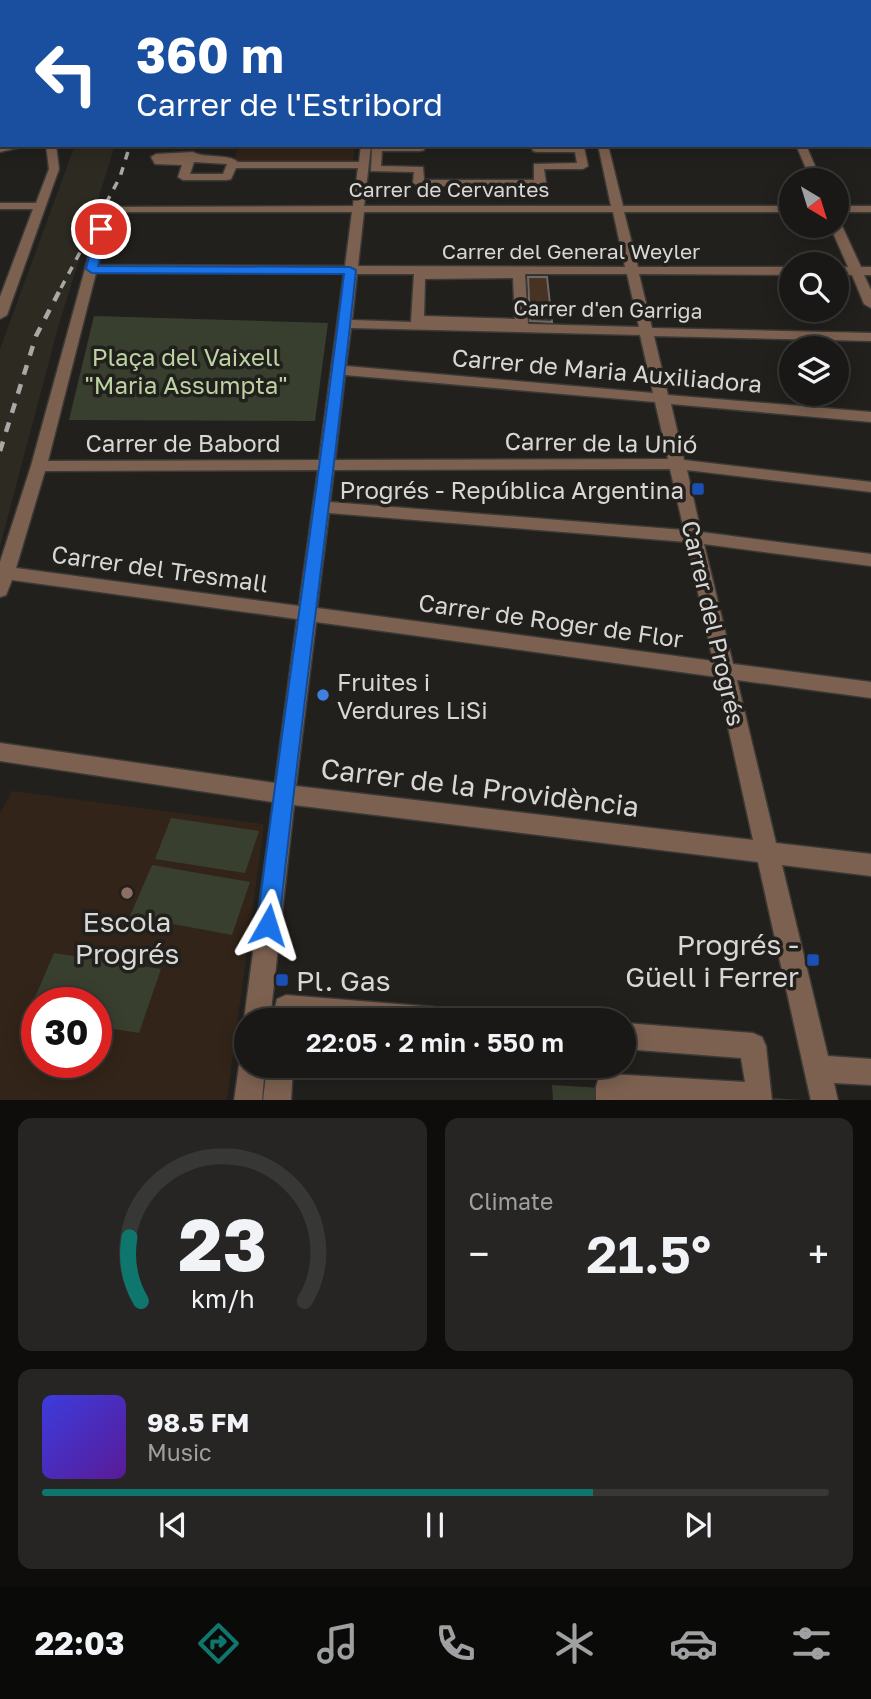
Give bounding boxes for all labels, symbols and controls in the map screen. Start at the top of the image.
text: 360 m [136,25,284,84]
icon: left [21,28,112,119]
text: Carrer de l'Estribord [136,85,443,123]
north arrow [779,168,849,238]
map controls [779,168,849,406]
street label: Carrer de Cervantes [349,176,549,202]
pin [71,199,131,259]
icon: arrive [82,210,120,248]
street label: Carrer del General Weyler [442,238,700,264]
button: search [779,252,849,322]
street label: Carrer d'en Garriga [513,294,703,324]
button: layers [779,336,849,406]
park label: Plaça del Vaixell "Maria Assumpta" [84,342,288,399]
street label: Carrer de Maria Auxiliadora [451,342,763,398]
street label: Carrer de la Unió [504,426,698,458]
street label: Carrer de Babord [86,428,281,457]
place label: Progrés - República Argentina [340,475,684,504]
marker: Progrés - República Argentina [690,481,706,497]
street label: Carrer del Progrés [676,518,752,728]
street label: Carrer del Tresmall [50,538,270,598]
street label: Carrer de Roger de Flor [417,587,685,653]
place label: Fruites i Verdures LiSi [337,667,488,724]
marker: Fruites i Verdures LiSi [315,687,331,703]
street label: Carrer de la Providència [319,751,641,823]
marker: Escola Progrés [119,885,135,901]
position arrow [231,888,305,962]
place label: Escola Progrés [75,905,179,970]
place label: Progrés - Güell i Ferrer [625,928,799,993]
marker: Progrés - Güell i Ferrer [805,952,821,968]
place label: Pl. Gas [296,964,391,997]
marker: Pl. Gas [274,972,290,988]
speed limit sign: 30 [21,987,112,1078]
text: 22:05 · 2 min · 550 m [306,1027,564,1058]
text: Climate [469,1187,553,1215]
text: 23 [178,1200,267,1287]
text: 21.5° [586,1222,711,1284]
text: − [469,1231,489,1276]
text: + [808,1231,829,1276]
text: km/h [190,1282,254,1313]
text: 98.5 FM [147,1407,249,1438]
text: Music [147,1438,212,1466]
icon: previous [154,1506,192,1544]
icon: pause [416,1506,454,1544]
icon: next [679,1506,717,1544]
icon: directions [194,1619,243,1668]
icon: music [313,1619,362,1668]
icon: phone [431,1619,480,1668]
icon: climate [550,1619,599,1668]
icon: car [669,1619,718,1668]
icon: filters [787,1619,836,1668]
text: 22:03 [35,1624,124,1662]

